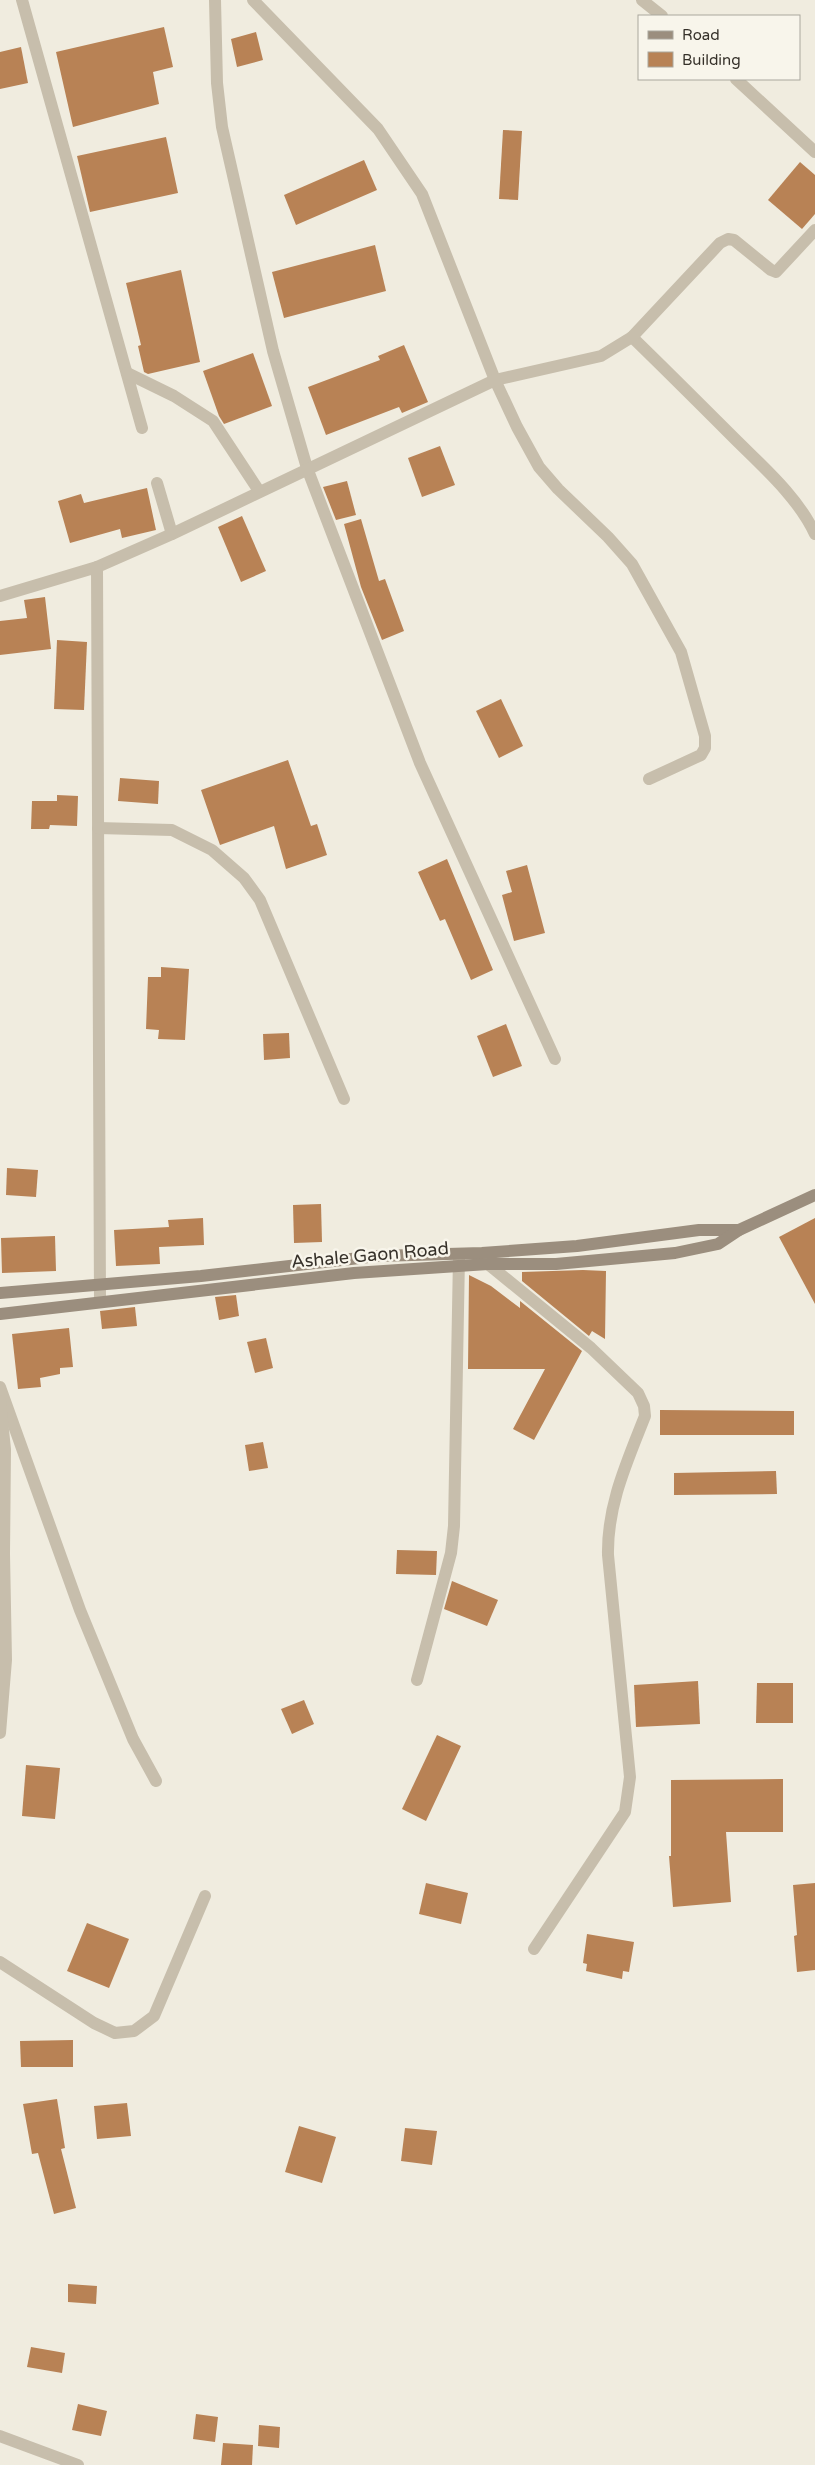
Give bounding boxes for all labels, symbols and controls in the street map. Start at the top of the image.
legend [638,15,800,80]
text: Road [682,26,720,44]
text: Building [682,51,741,69]
street label: Ashale Gaon Road [290,1237,450,1273]

